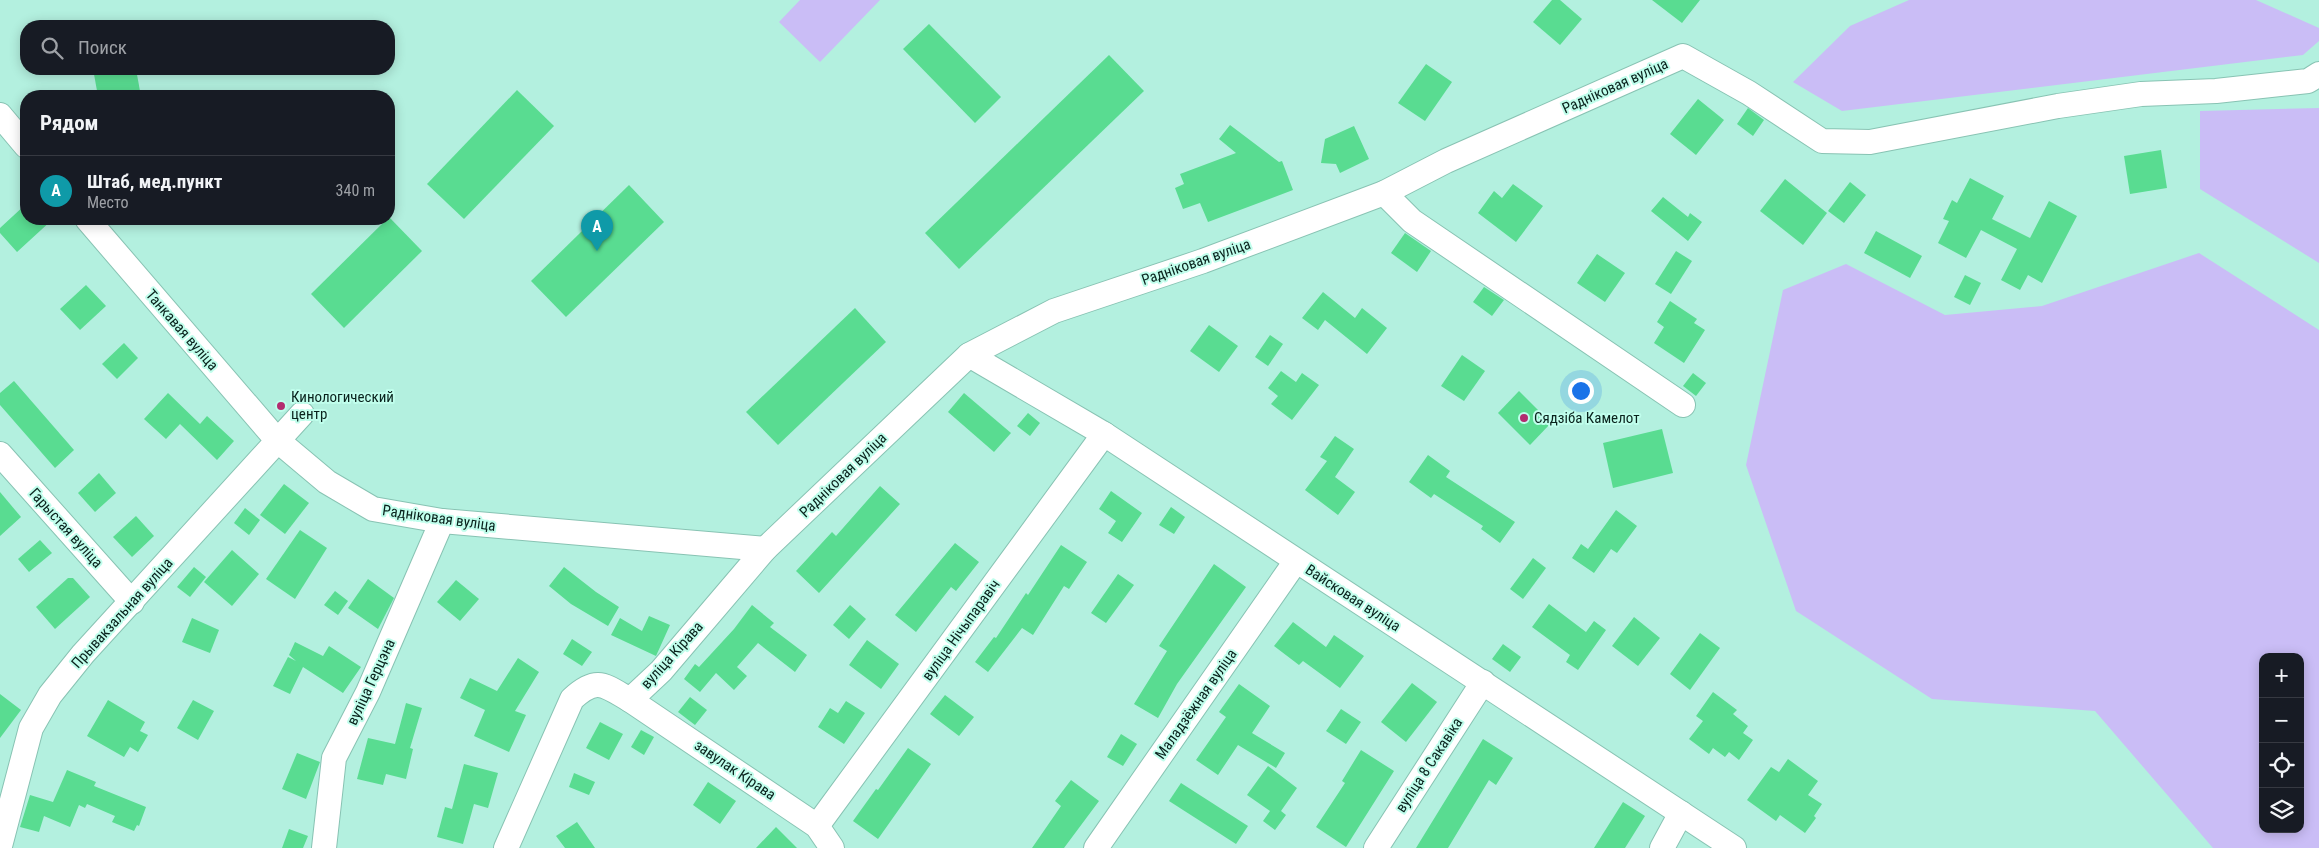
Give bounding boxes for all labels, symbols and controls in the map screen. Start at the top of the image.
search box [20,20,395,75]
icon: search [38,34,66,62]
text: Поиск [78,36,127,59]
street label: Радніковая вуліца [1559,55,1671,117]
text: Рядом [40,111,99,135]
text: Штаб, мeд.пункт [87,170,222,193]
text: A [51,181,61,200]
text: 340 m [336,181,375,200]
text: Место [87,193,128,212]
pin: A [581,210,613,251]
street label: Радніковая вуліца [1139,235,1253,289]
street label: Танкавая вуліца [142,286,222,374]
your location [1568,378,1594,404]
place label: Кинологический центр [291,388,394,423]
marker: Кинологический центр [275,400,287,412]
place label: Сядзіба Камелот [1534,409,1640,427]
marker: Сядзіба Камелот [1518,412,1530,424]
street label: Радніковая вуліца [796,429,890,521]
street label: Гарыстая вуліца [25,484,107,572]
street label: Радніковая вуліца [381,501,497,535]
street label: Прывакзальная вуліца [68,554,176,672]
street label: Вайсковая вуліца [1302,561,1404,635]
street label: вуліца Нічыпаравіч [918,576,1004,684]
street label: вуліца Кірава [637,618,707,692]
street label: вуліца Герцэна [343,636,399,728]
street label: Маладзёжная вуліца [1151,646,1241,762]
map controls [2259,653,2304,833]
button: + [2259,653,2304,698]
button: − [2259,698,2304,743]
street label: вуліца 8 Сакавіка [1392,714,1466,816]
street label: завулак Кірава [691,736,779,804]
button: locate [2259,743,2304,788]
button: layers [2259,788,2304,833]

